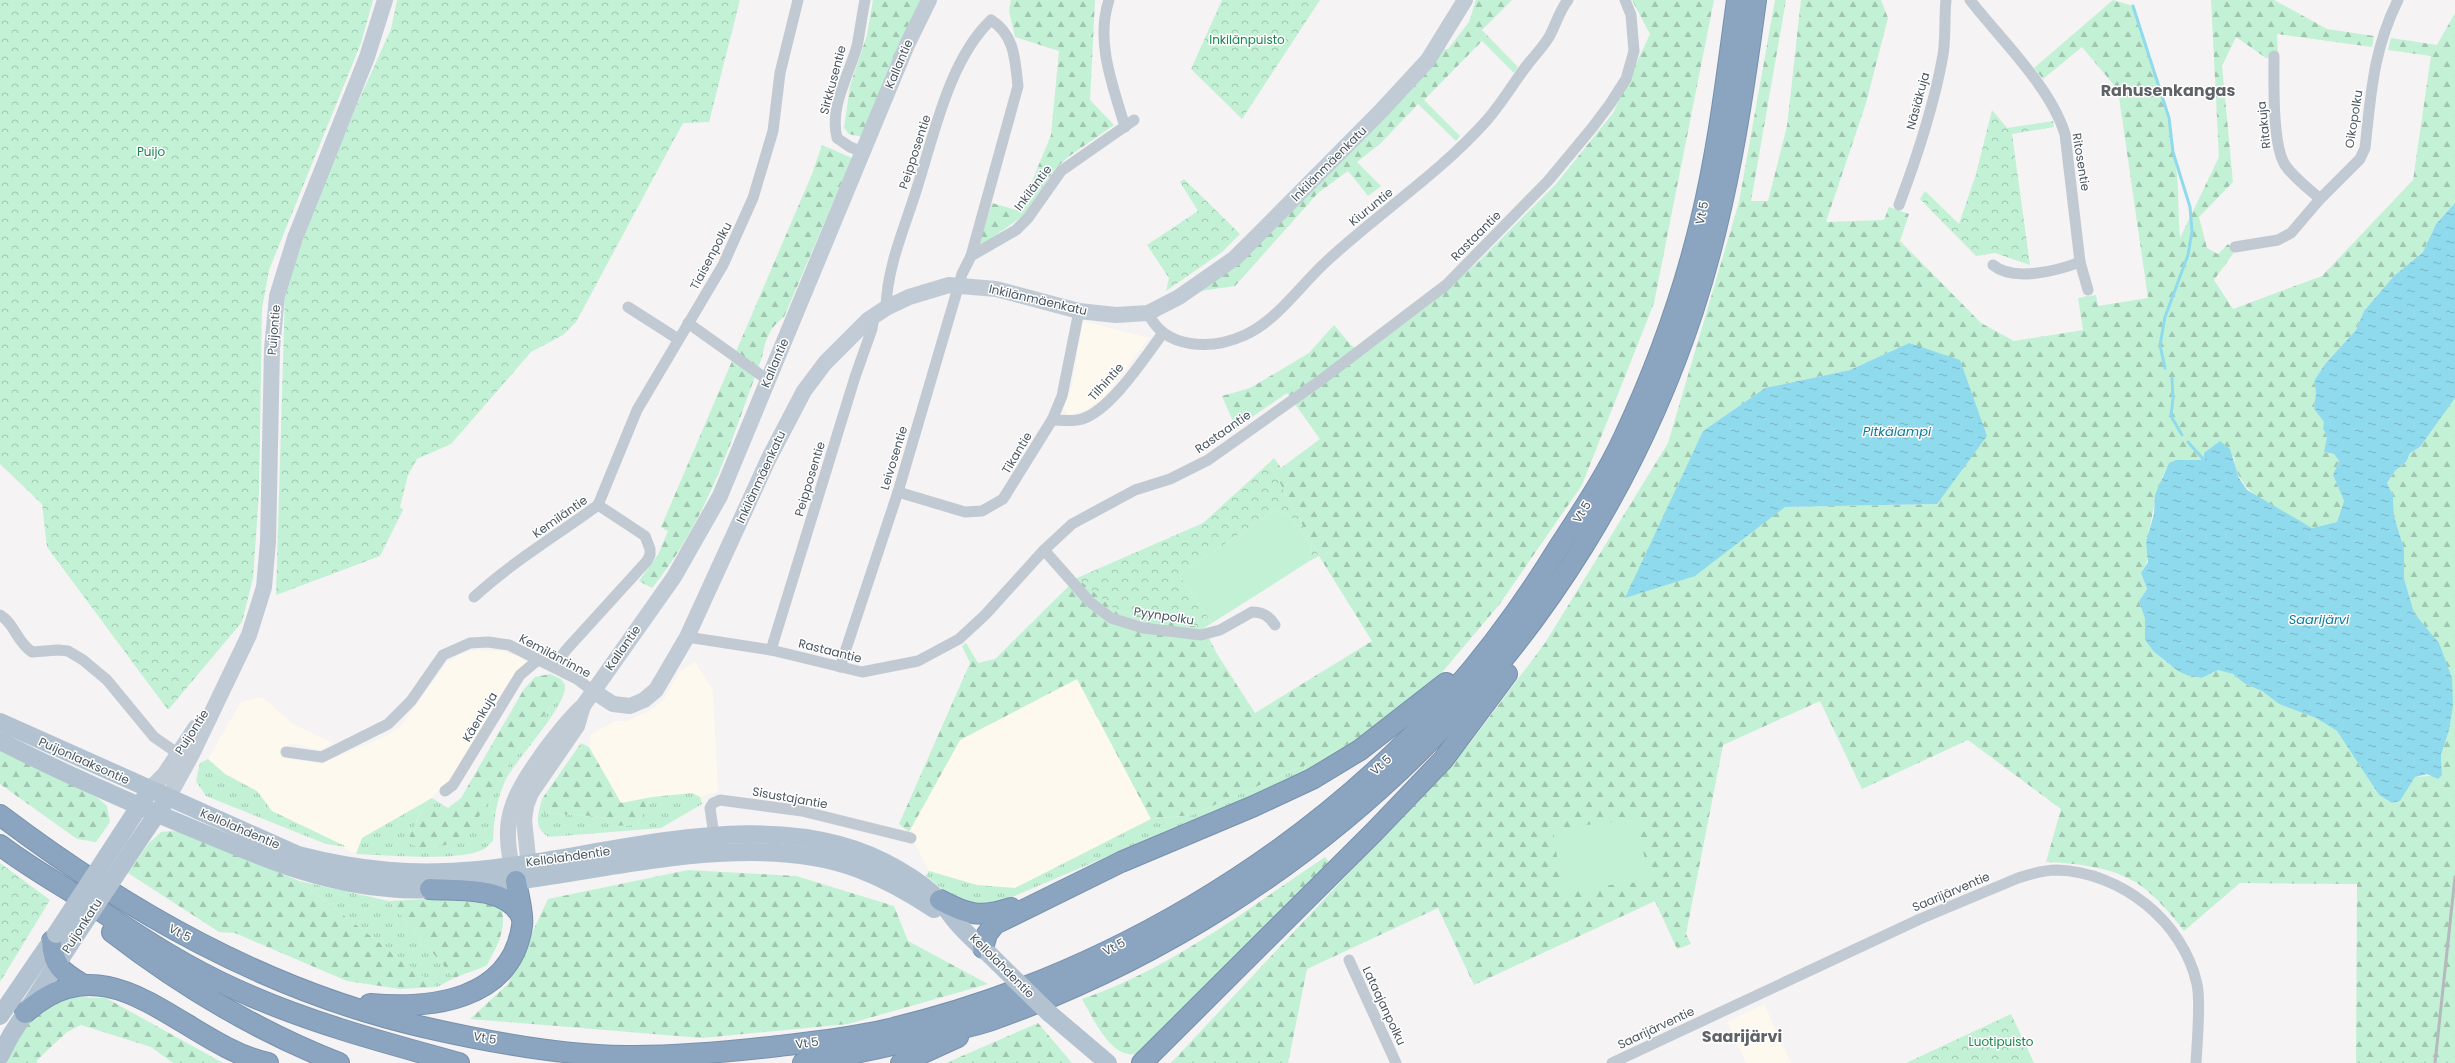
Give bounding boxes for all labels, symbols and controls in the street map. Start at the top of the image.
park label: Inkilänpuisto [1209,31,1285,48]
street label: Kallantie [881,37,916,91]
street label: Sirkkusentie [815,44,850,116]
street label: Näsiäkuja [1902,70,1933,131]
district label: Rahusenkangas [2101,79,2235,102]
street label: Oikopolku [2341,89,2367,149]
street label: Ritakuja [2253,100,2274,150]
street label: Peipposentie [894,112,935,191]
street label: Inkilänmäenkatu [1287,122,1370,205]
street label: Ritosentie [2069,132,2094,192]
park label: Puijo [137,143,165,160]
street label: Inkiläntie [1010,161,1055,214]
street label: Kiuruntie [1345,184,1396,230]
street label: Vt 5 [1691,200,1712,226]
street label: Rastaantie [1447,207,1505,265]
street label: Tiaisenpolku [686,219,736,293]
street label: Inkilänmäenkatu [987,280,1089,319]
street label: Puijontie [263,304,284,356]
street label: Kallantie [757,336,792,390]
street label: Tilhintie [1084,359,1127,404]
street label: Rastaantie [1191,406,1254,457]
water label: Pitkälampi [1863,422,1932,441]
street label: Leivosentie [876,424,911,492]
street label: Inkilänmäenkatu [732,428,789,526]
street label: Tikantie [997,429,1036,477]
street label: Peipposentie [790,439,829,518]
street label: Kemiläntie [529,491,591,542]
street label: Vt 5 [1568,497,1595,526]
street label: Pyynpolku [1133,602,1195,629]
water label: Saarijärvi [2289,610,2350,629]
street label: Kallantie [601,622,644,674]
street label: Kemilänrinne [516,630,594,682]
street label: Rastaantie [797,634,864,667]
street label: Käenkuja [458,689,501,745]
street label: Puijontie [171,706,213,758]
street label: Puijonlaaksontie [36,733,132,788]
street label: Vt 5 [1366,751,1395,779]
street label: Sisustajantie [751,783,829,812]
street label: Kellolahdentie [198,804,283,853]
street label: Kellolahdentie [525,842,611,871]
street label: Saarijärventie [1909,868,1992,916]
street label: Puijonkatu [57,895,106,956]
street label: Vt 5 [166,920,194,946]
street label: Kellolahdentie [966,930,1038,1002]
street label: Vt 5 [1100,934,1128,959]
street label: Lataajanpolku [1359,964,1410,1048]
street label: Saarijärventie [1615,1002,1697,1053]
district label: Saarijärvi [1702,1025,1782,1048]
street label: Vt 5 [472,1027,498,1048]
street label: Vt 5 [794,1033,820,1052]
park label: Luotipuisto [1969,1033,2034,1050]

